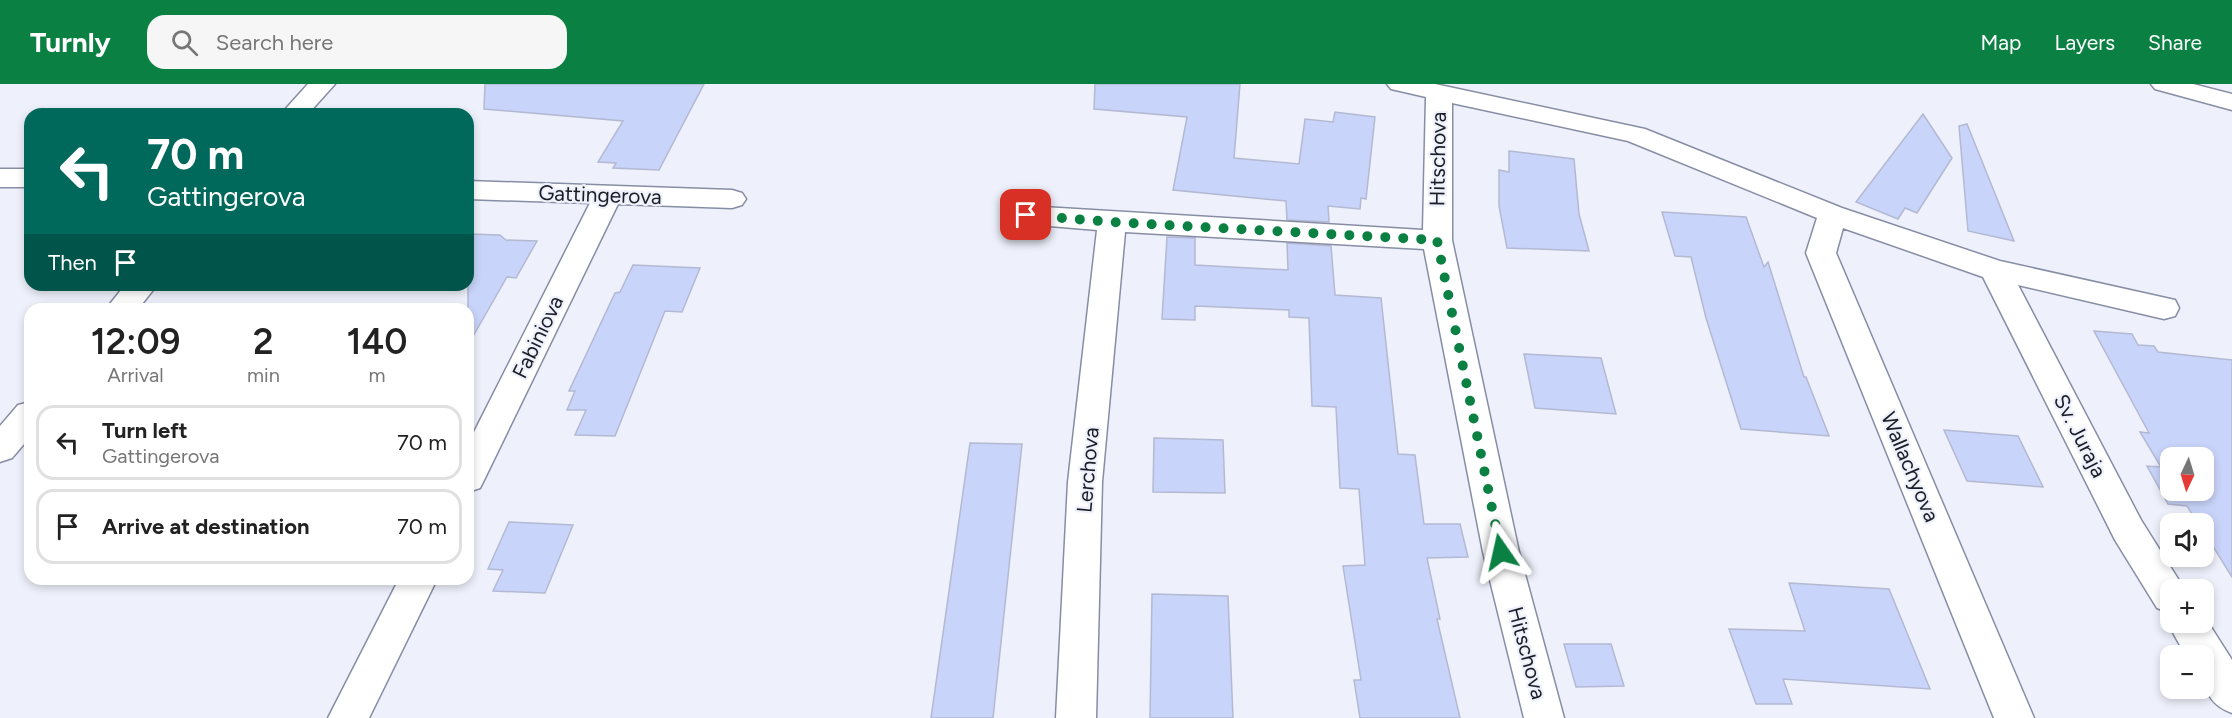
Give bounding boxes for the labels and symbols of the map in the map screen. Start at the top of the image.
street label: Hitschova [1424,111,1451,207]
street label: Gattingerova [538,180,662,209]
pin [1000,189,1051,240]
street label: Fabiniova [507,291,568,382]
street label: Sv. Juraja [2049,390,2112,482]
street label: Wallachyova [1876,408,1945,526]
street label: Lerchova [1071,426,1104,514]
north arrow [2160,447,2214,501]
position arrow [1469,520,1533,584]
street label: Hitschova [1503,604,1552,702]

